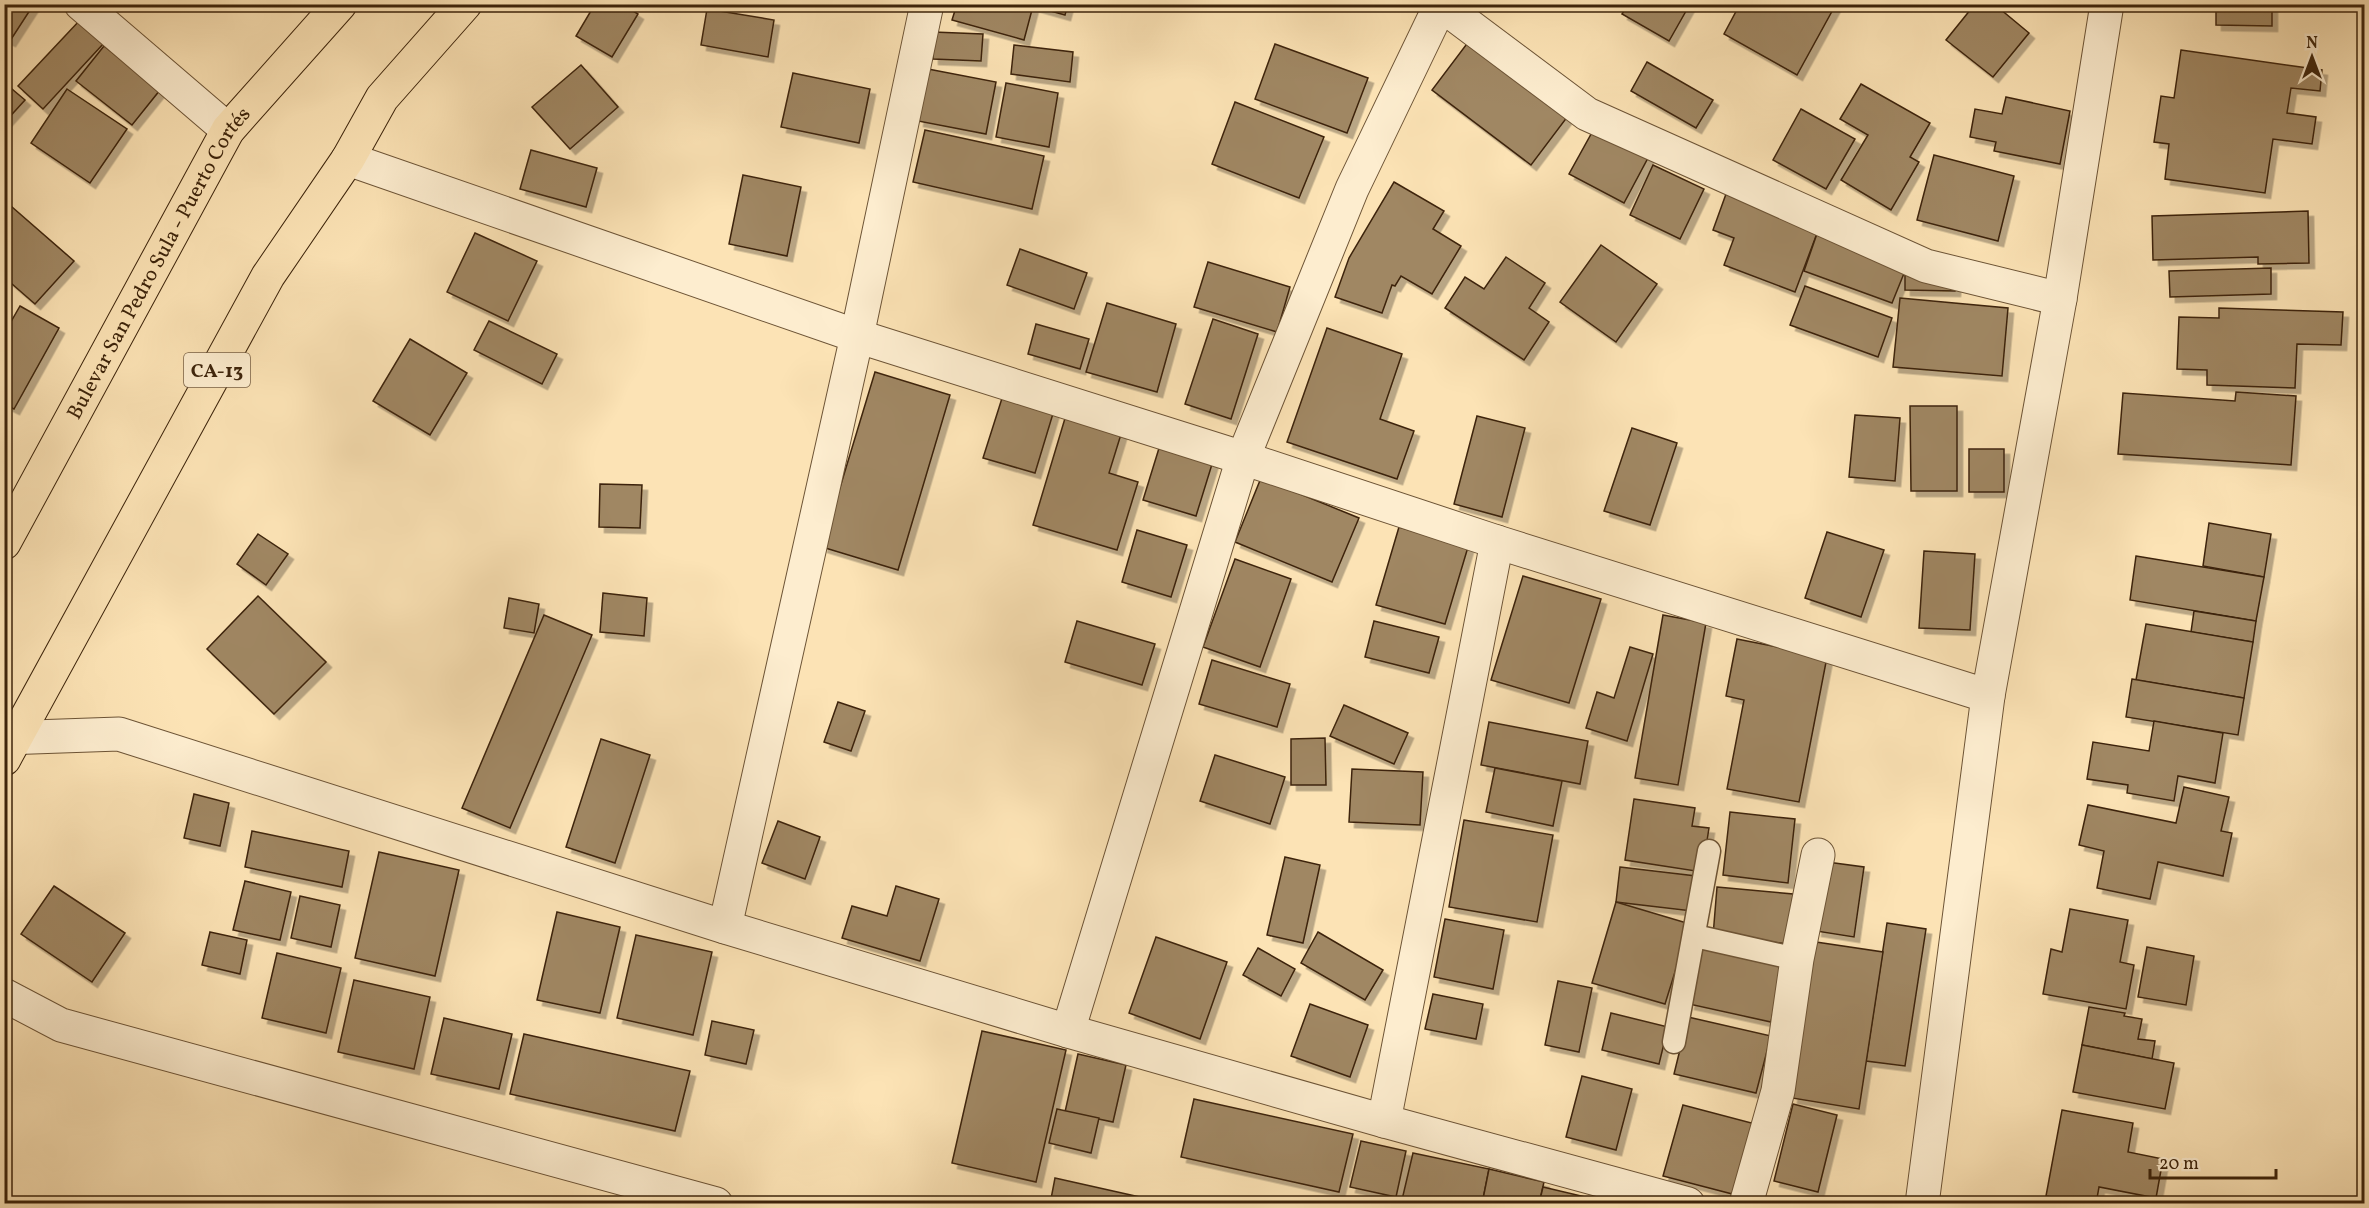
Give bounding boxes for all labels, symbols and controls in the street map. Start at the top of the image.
north arrow [2282,27,2342,87]
text: N [2306,33,2318,55]
street label: Bulevar San Pedro Sula - Puerto Cortés [61,101,258,425]
road number: CA-13 [184,353,250,387]
scale bar [2150,1142,2276,1180]
text: 20 m [2159,1152,2199,1177]

